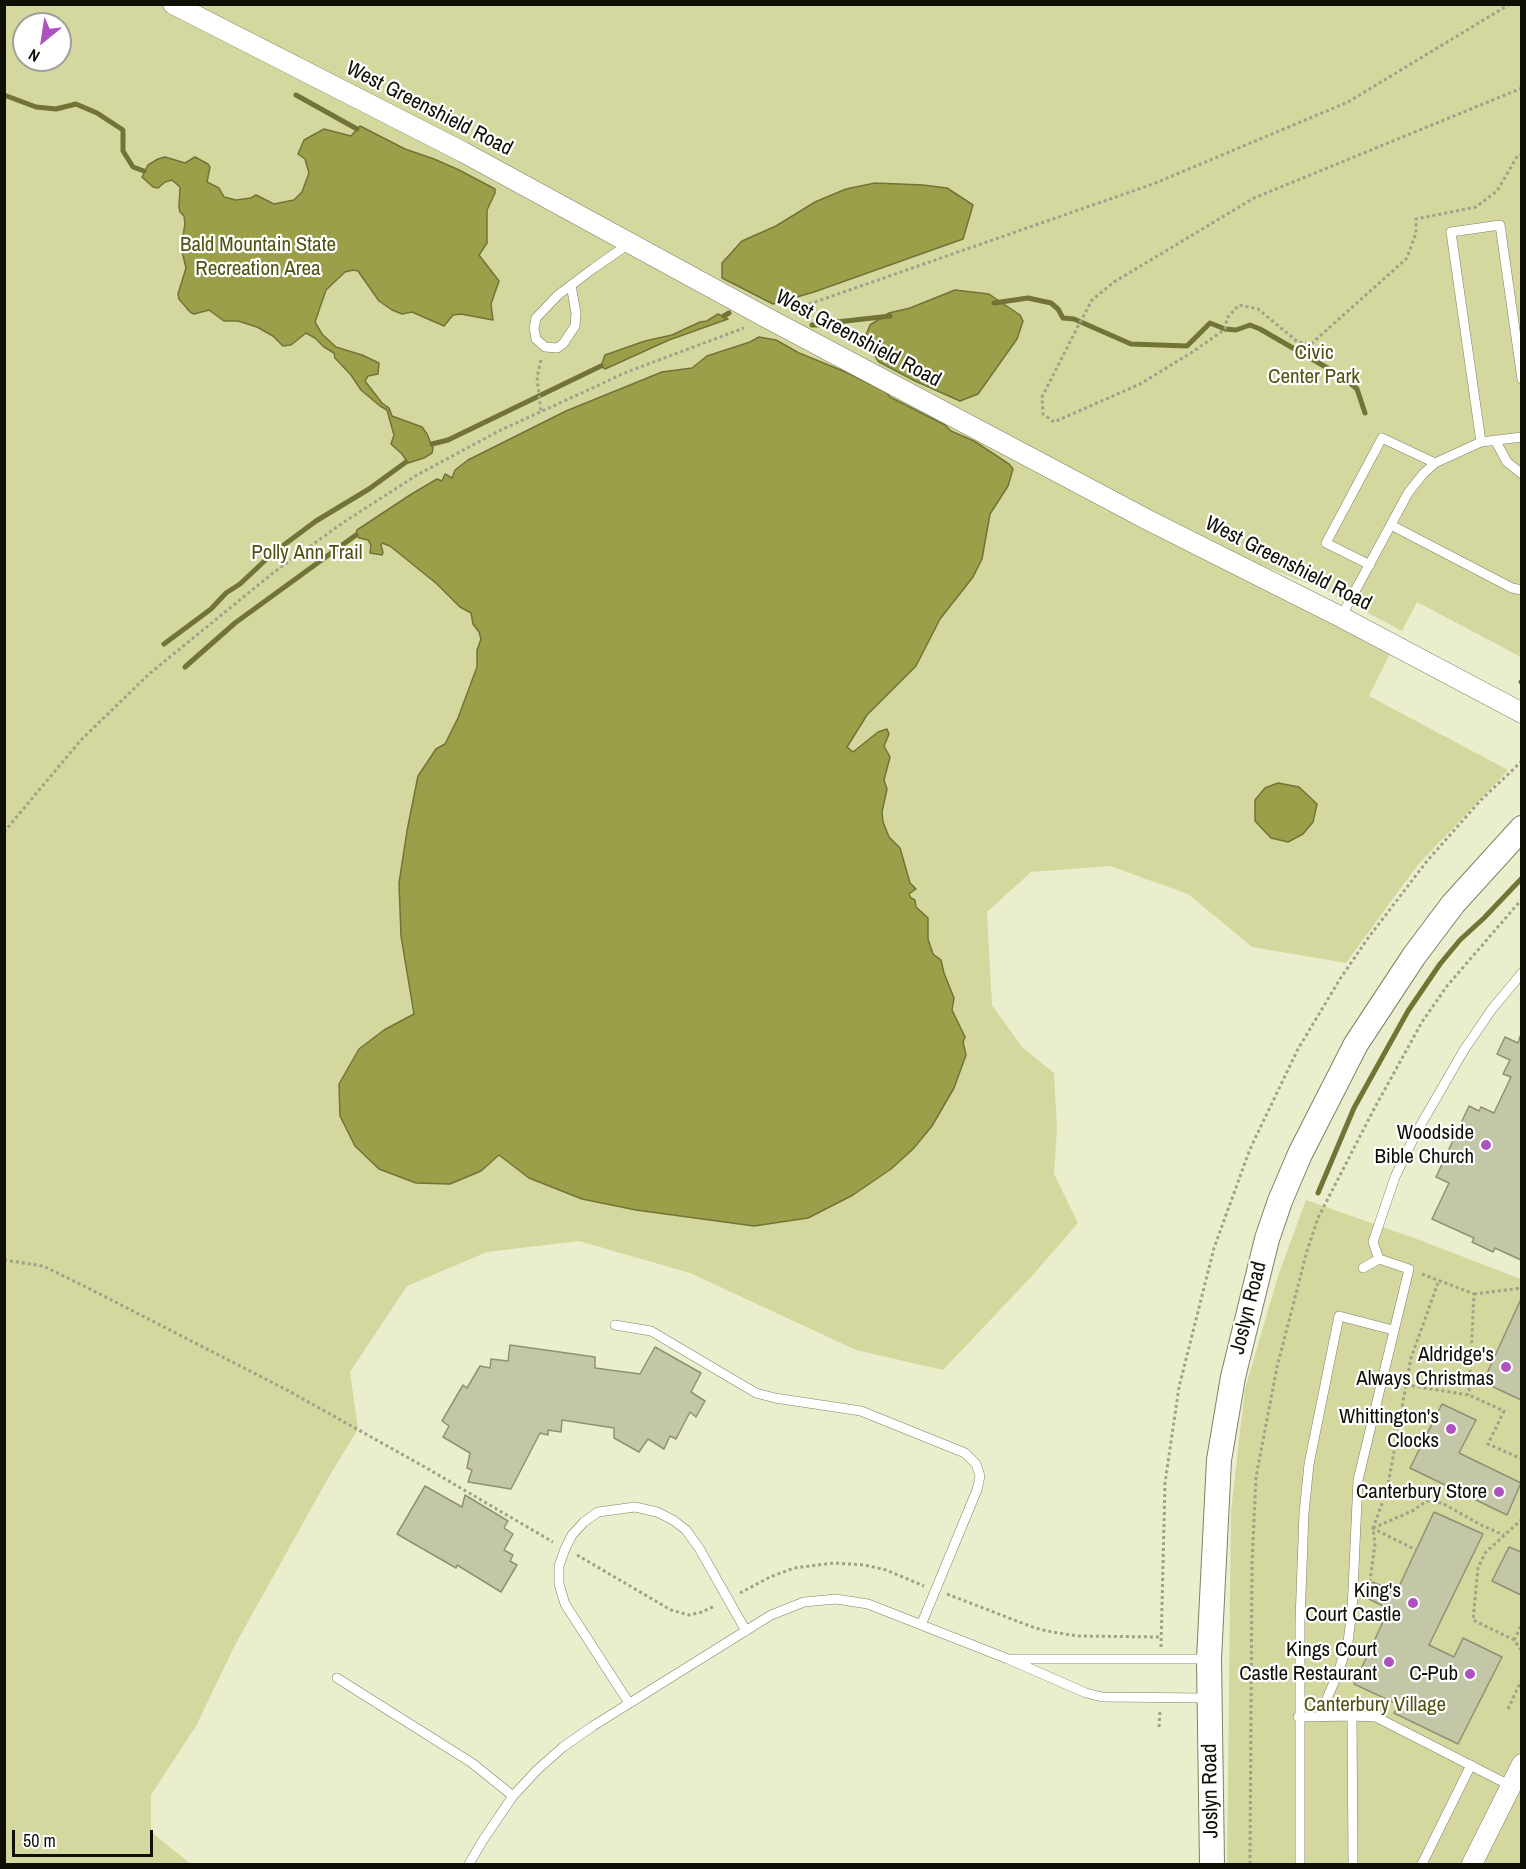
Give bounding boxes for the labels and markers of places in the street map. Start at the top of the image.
place label: Woodside Bible Church [1374,1120,1474,1170]
marker: Woodside Bible Church [1479,1138,1493,1152]
place label: Aldridge's Always Christmas [1356,1342,1494,1392]
marker: Aldridge's Always Christmas [1499,1360,1513,1374]
place label: Whittington's Clocks [1339,1404,1439,1454]
marker: Whittington's Clocks [1444,1422,1458,1436]
place label: Canterbury Store [1356,1479,1487,1505]
marker: Canterbury Store [1492,1485,1506,1499]
place label: King's Court Castle [1305,1578,1401,1628]
marker: King's Court Castle [1406,1596,1420,1610]
place label: Kings Court Castle Restaurant [1239,1637,1377,1687]
marker: Kings Court Castle Restaurant [1382,1655,1396,1669]
place label: C-Pub [1409,1661,1458,1687]
marker: C-Pub [1463,1667,1477,1681]

